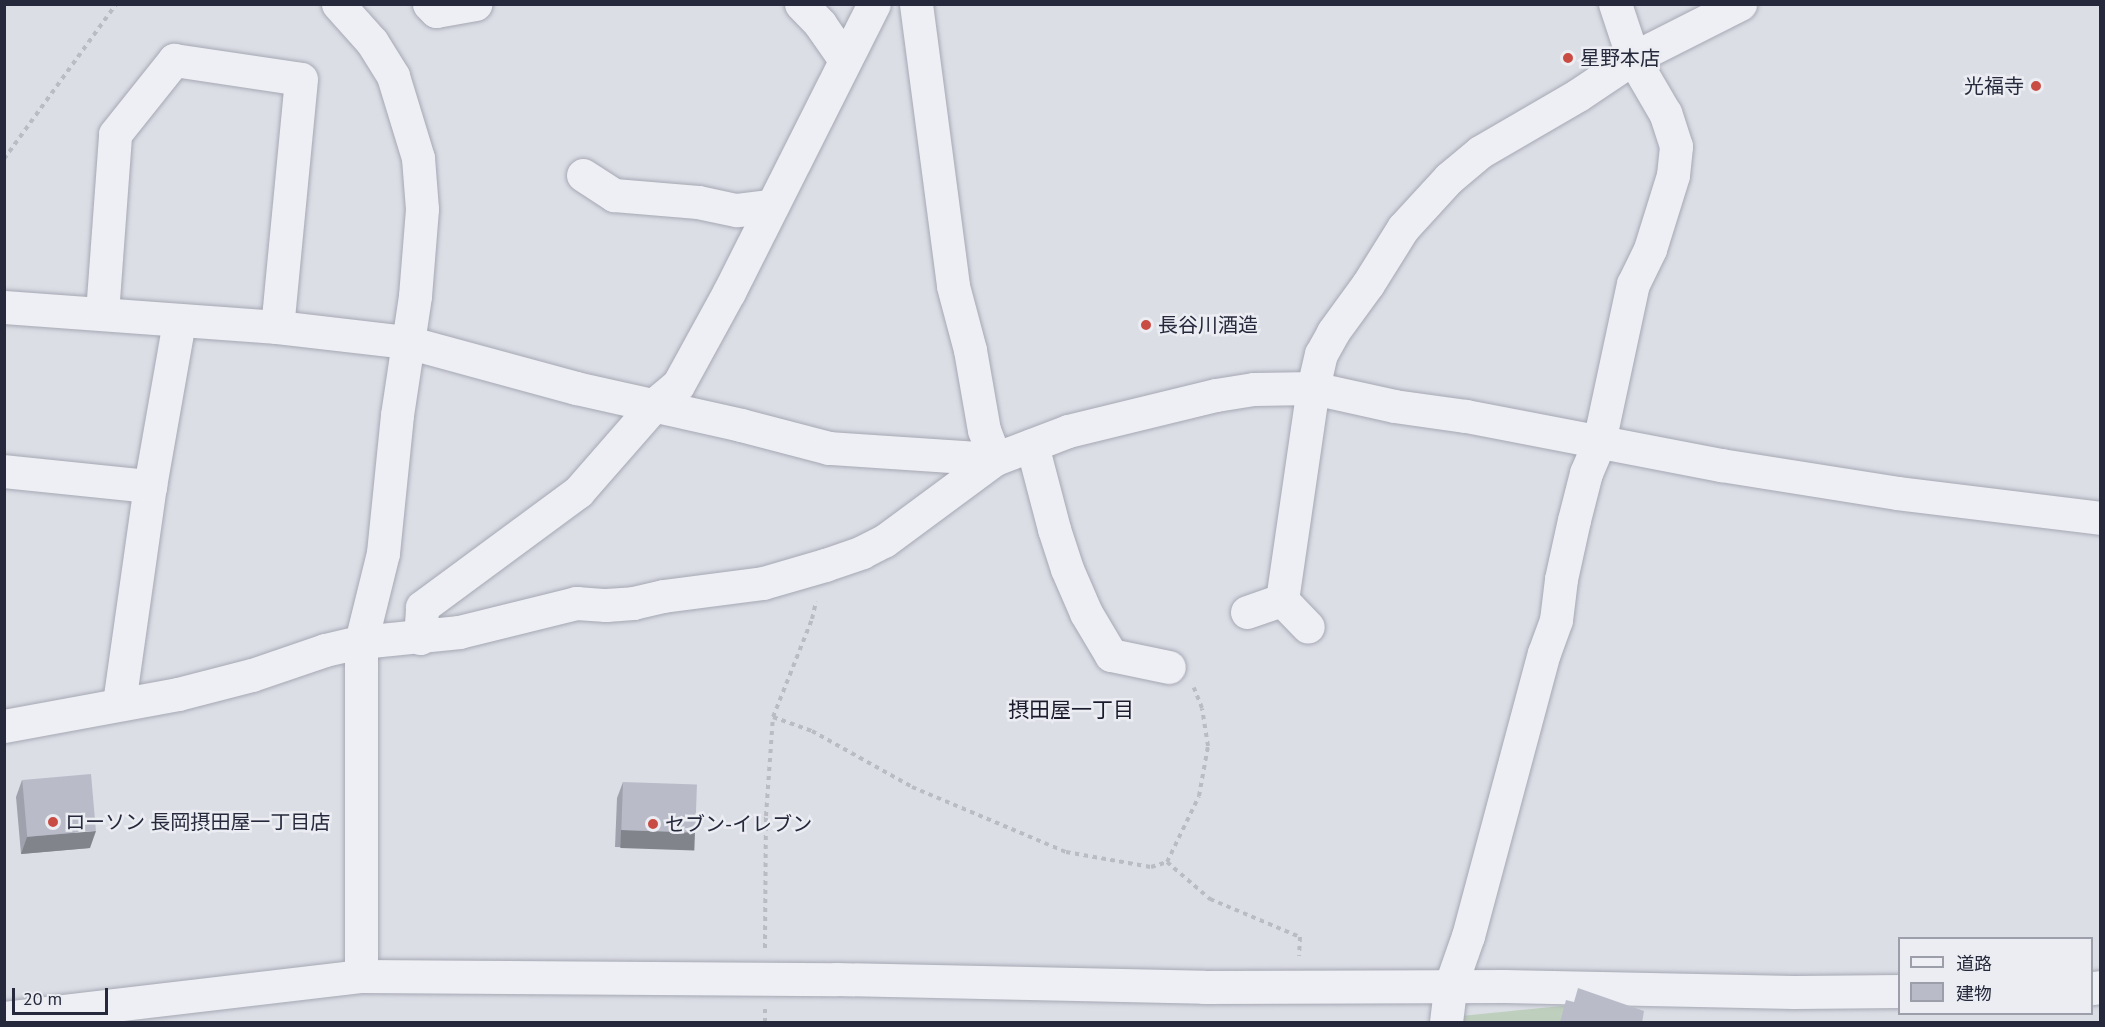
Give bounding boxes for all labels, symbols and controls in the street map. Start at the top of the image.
place label: 星野本店 [1580,46,1660,70]
marker: 星野本店 [1561,51,1575,65]
place label: 光福寺 [1964,74,2024,98]
marker: 光福寺 [2029,79,2043,93]
place label: 長谷川酒造 [1158,313,1258,337]
marker: 長谷川酒造 [1139,318,1153,332]
district label: 摂田屋一丁目 [1008,697,1134,723]
place label: ローソン 長岡摂田屋一丁目店 [65,810,330,834]
place label: セブン-イレブン [665,812,812,836]
marker: ローソン 長岡摂田屋一丁目店 [46,815,60,829]
marker: セブン-イレブン [646,817,660,831]
legend [1898,937,2093,1015]
text: 道路 [1956,952,1992,975]
scale bar [15,976,111,1014]
text: 建物 [1956,982,1992,1005]
text: 20 m [23,987,62,1010]

